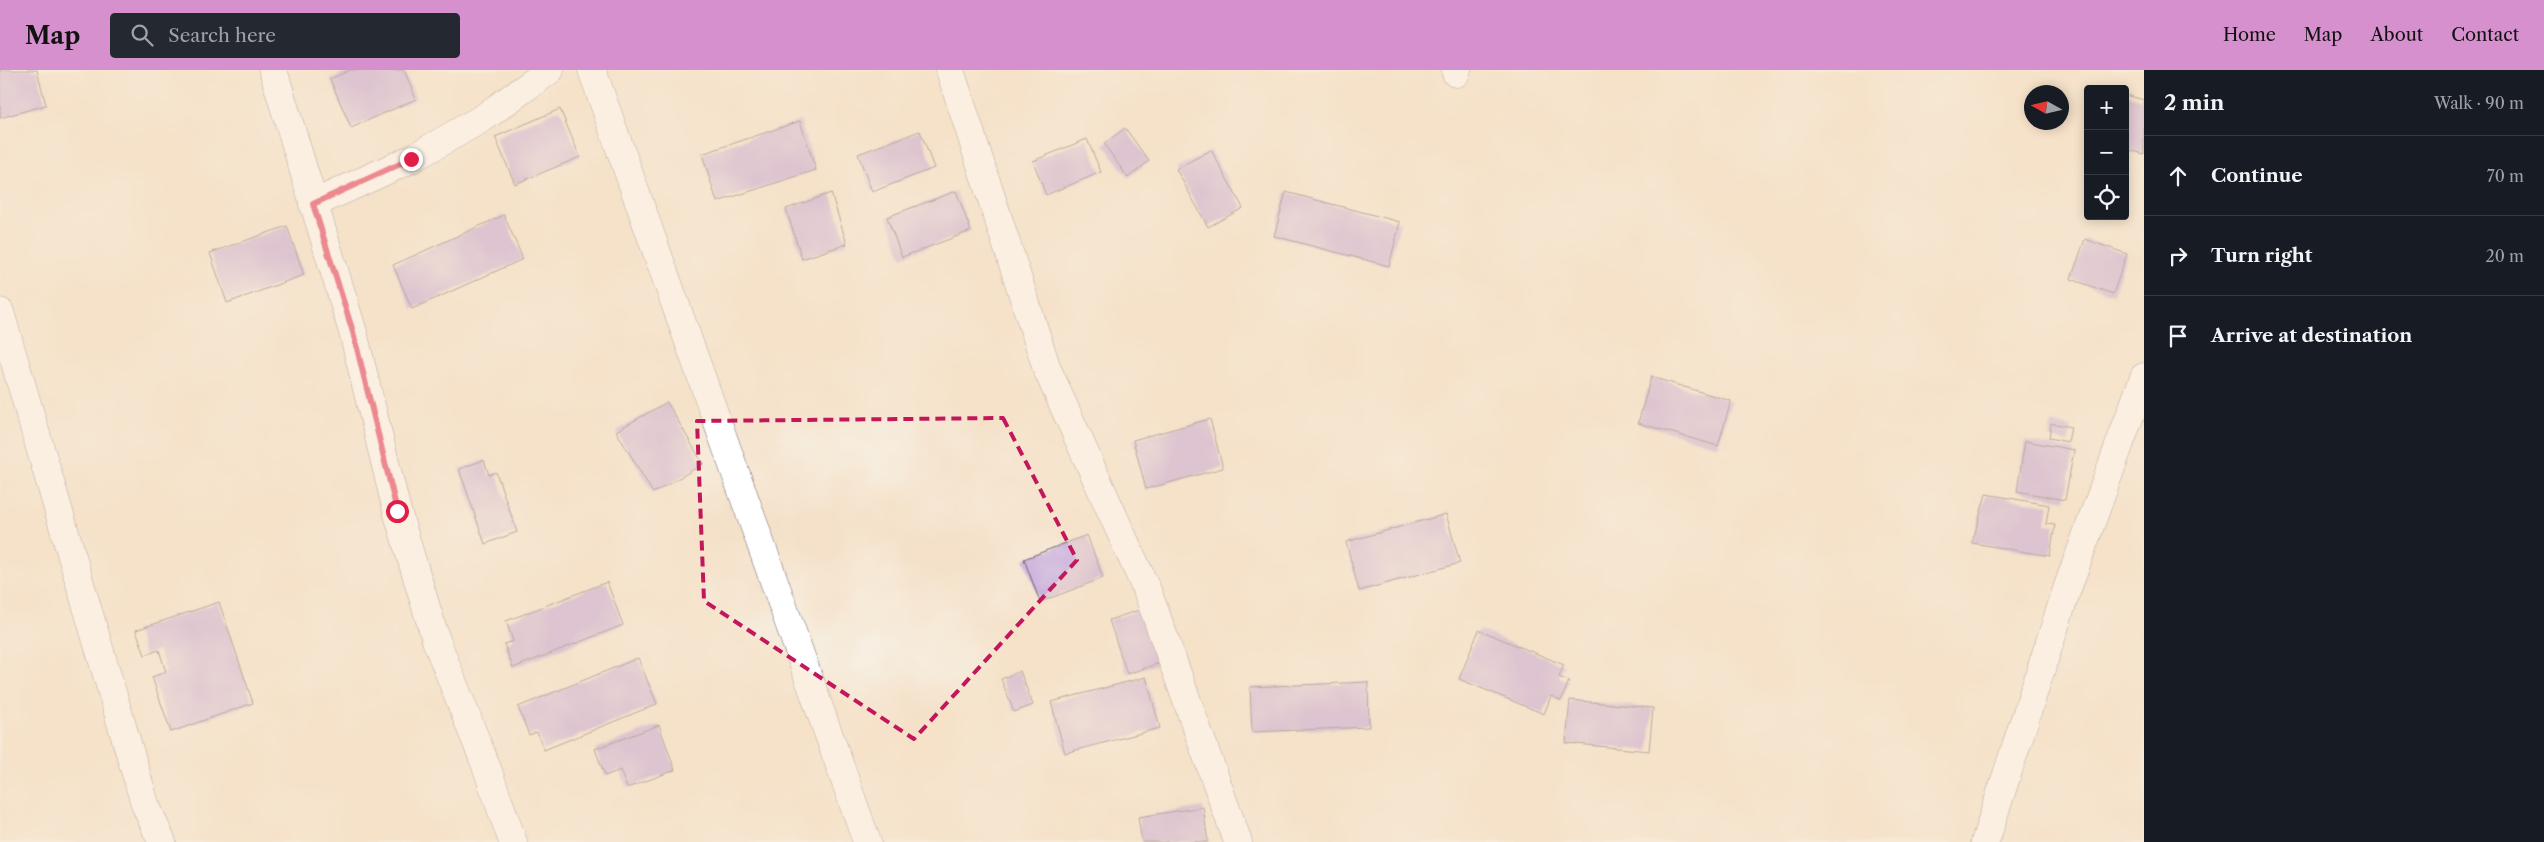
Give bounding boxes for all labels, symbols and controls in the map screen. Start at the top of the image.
search box [110,13,460,58]
text: Map [25,21,80,50]
icon: search [128,21,156,49]
text: Search here [168,24,276,47]
text: Home [2223,24,2276,46]
text: Map [2304,24,2342,46]
text: About [2370,24,2423,46]
text: Contact [2451,24,2519,46]
north arrow [2024,85,2069,130]
map controls [2084,85,2129,220]
button: + [2084,85,2129,130]
text: 2 min [2164,90,2224,115]
text: Walk · 90 m [2434,93,2524,113]
button: − [2084,130,2129,175]
route end [400,148,423,171]
icon: ahead [2164,162,2192,190]
text: Continue [2211,164,2303,187]
text: 70 m [2487,166,2524,186]
button: locate [2084,175,2129,220]
icon: right [2164,242,2192,270]
text: Turn right [2211,244,2312,267]
text: 20 m [2485,246,2524,266]
icon: arrive [2164,322,2192,350]
text: Arrive at destination [2211,324,2412,347]
route start [386,500,409,523]

